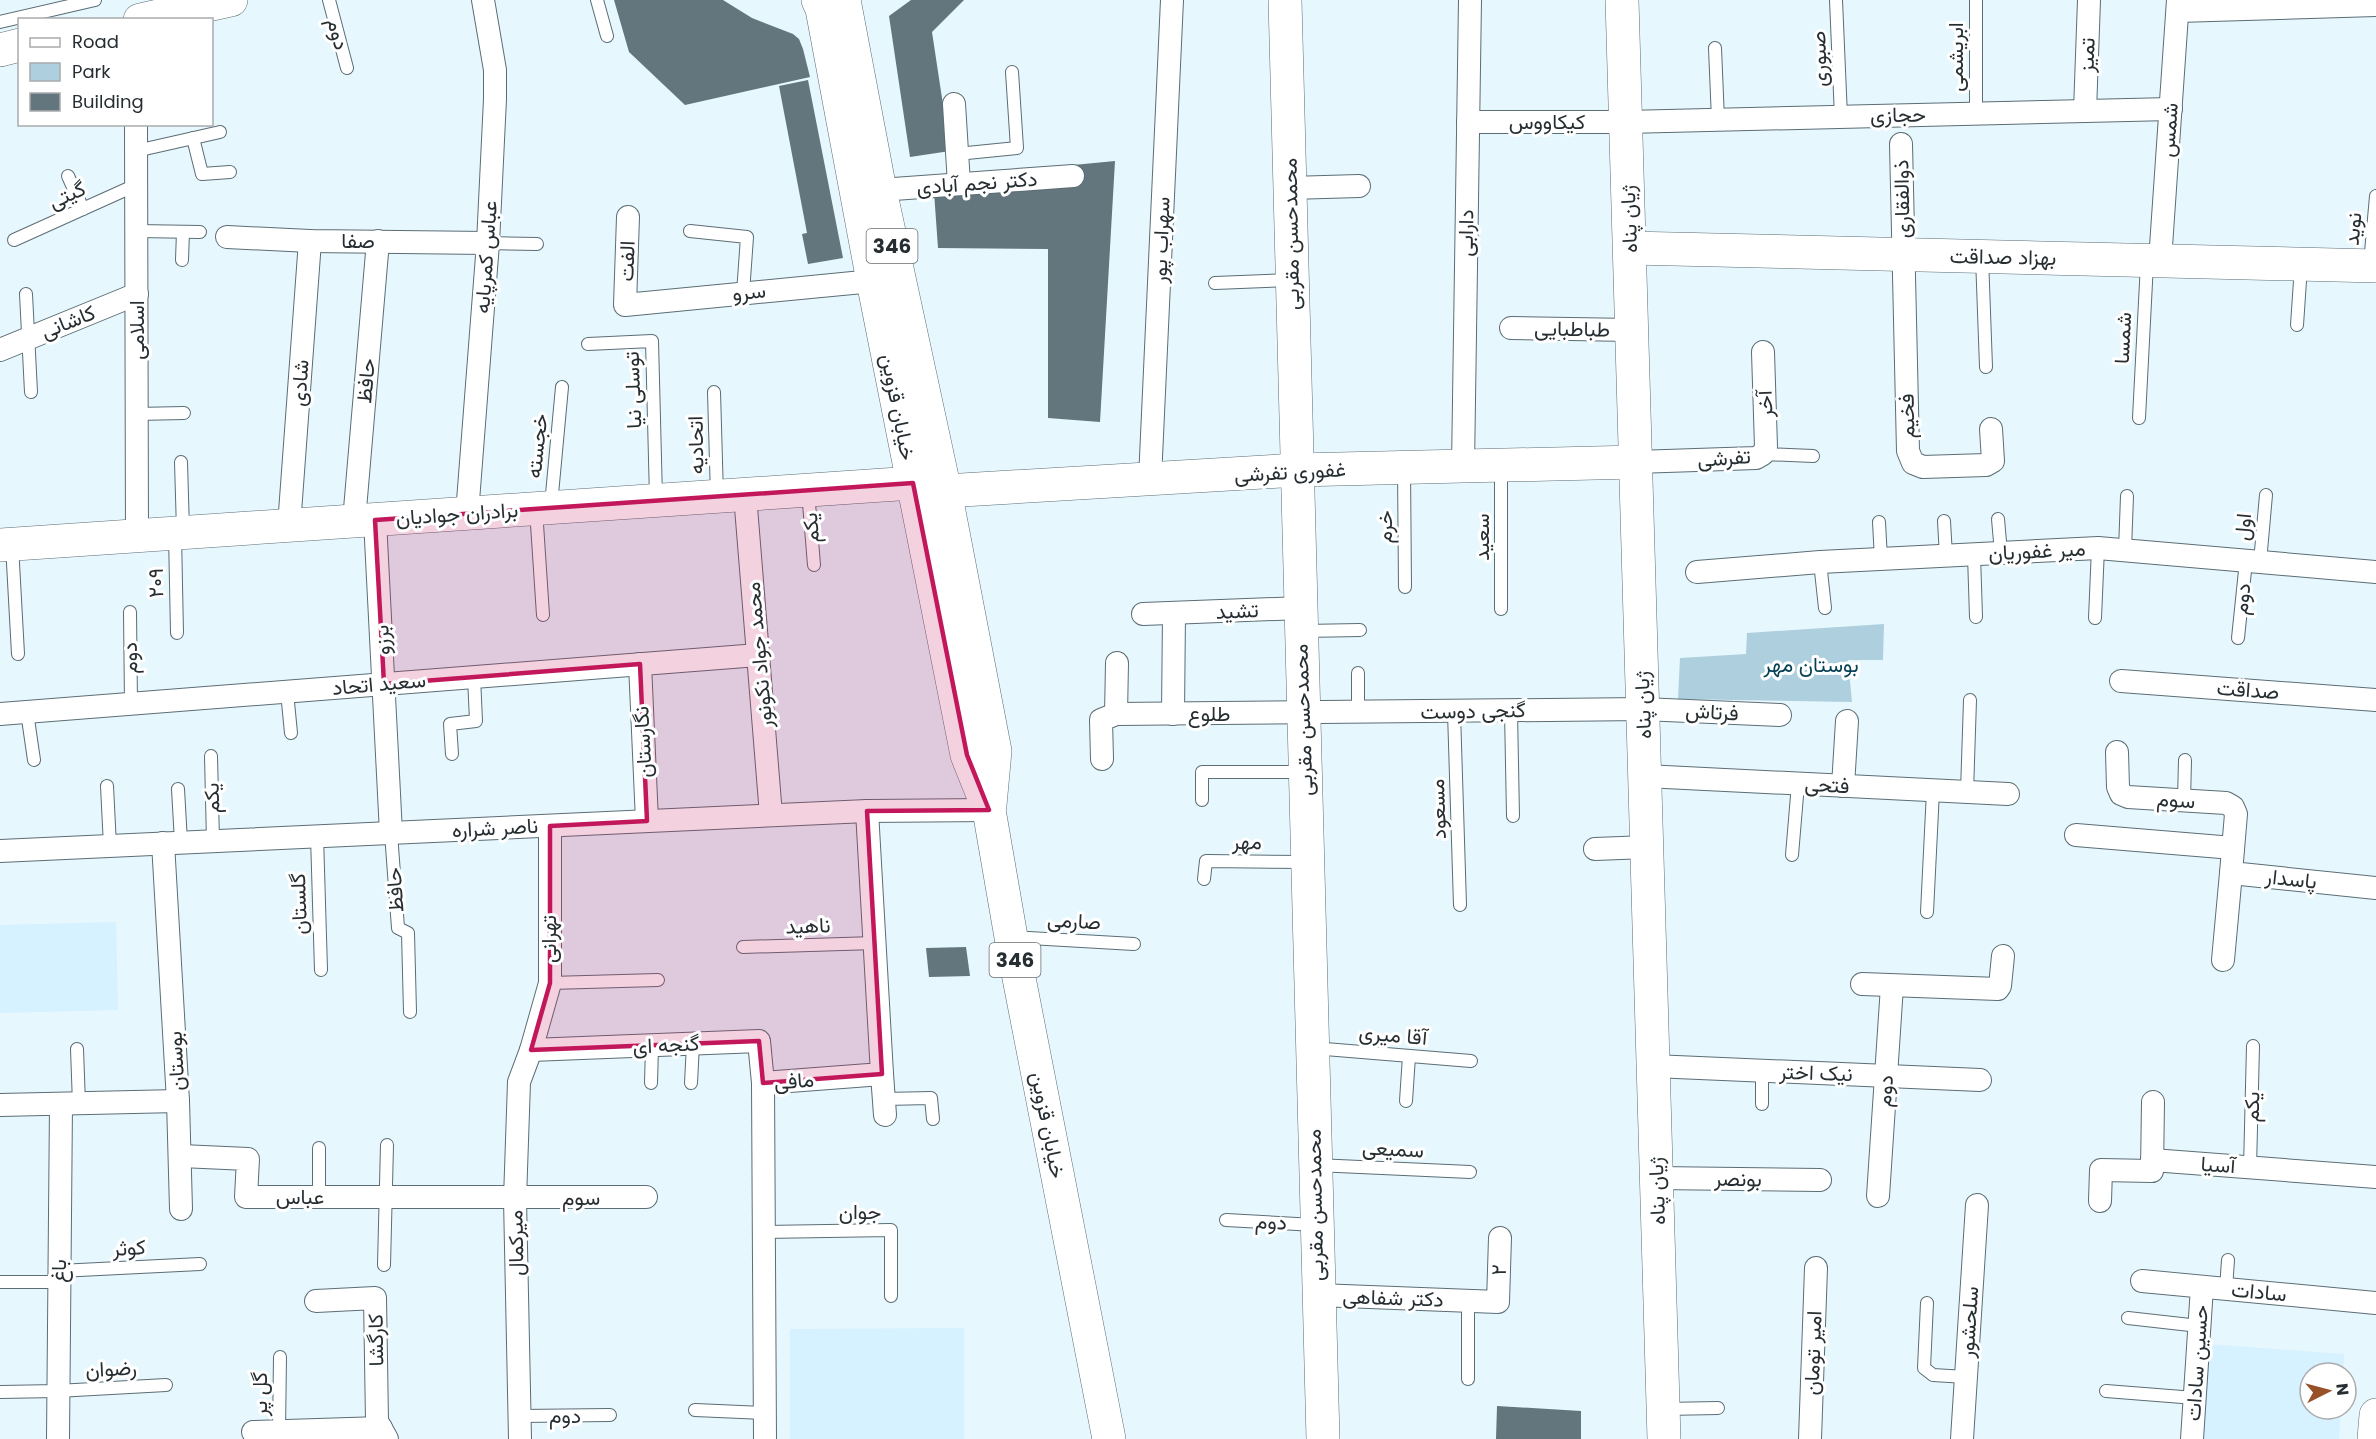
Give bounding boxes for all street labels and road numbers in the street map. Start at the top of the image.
street label: دوم [320,15,357,53]
street label: ابریشمی [1941,22,1970,92]
street label: صبوری [1803,30,1834,88]
street label: تمیز [2071,37,2102,74]
street label: حجازی [1870,100,1926,129]
street label: شمس [2152,102,2185,158]
street label: کیکاووس [1509,107,1585,136]
street label: محمدحسن مقربی [1275,158,1306,310]
street label: ذوالفقاری [1886,159,1917,239]
street label: دکتر نجم آبادی [916,164,1038,201]
street label: گیتی [43,174,90,216]
street label: ژیان پناه [1613,184,1644,253]
street label: سهراب پور [1144,196,1177,285]
street label: عباس کمرپایه [467,200,504,314]
street label: دارابی [1451,209,1480,257]
street label: نوید [2337,211,2368,247]
street label: صفا [341,226,375,255]
road number: 346 [866,229,918,263]
street label: الفت [611,240,642,282]
street label: بهزاد صداقت [1949,241,2057,272]
street label: سرو [731,275,767,308]
street label: کاشانی [36,298,99,346]
street label: اسلامی [122,300,151,360]
street label: شمسا [2107,311,2138,365]
street label: طباطبایی [1534,313,1610,344]
street label: توسلی نیا [617,351,648,429]
street label: خیابان قزوین [874,351,923,463]
street label: حافظ [349,357,382,405]
street label: شادی [283,359,316,407]
street label: آخر [1749,388,1779,419]
street label: فخیم [1892,393,1921,439]
street label: خجسته [519,412,554,480]
street label: اتحادیه [680,415,711,475]
street label: تفرشی [1696,441,1752,474]
street label: غفوری تفرشی [1233,454,1347,489]
street label: برادران جوادیان [395,495,519,532]
street label: خرم [1370,510,1399,544]
street label: یکم [795,512,826,545]
street label: اول [2227,512,2258,542]
street label: سعید [1467,513,1496,561]
street label: میر غفوریان [1988,533,2086,568]
street label: ۲۰۹ [141,568,170,598]
street label: محمد جواد نکونور [738,581,779,730]
street label: دوم [2225,582,2258,616]
street label: تشید [1215,595,1259,626]
street label: برزو [366,624,397,656]
street label: دوم [115,642,144,674]
street label: محمدحسن مقربی [1285,643,1320,797]
street label: سعید اتحاد [331,665,427,702]
street label: ژیان پناه [1627,670,1658,739]
street label: صداقت [2216,673,2280,706]
street label: گنجی دوست [1420,695,1526,726]
street label: فرتاش [1685,696,1740,727]
street label: طلوع [1188,699,1230,728]
street label: نگارستان [626,705,659,779]
street label: فتحی [1804,769,1850,800]
street label: مسعود [1422,778,1453,840]
street label: یکم [196,782,227,814]
street label: سوم [2156,784,2196,815]
street label: ناصر شراره [451,811,539,844]
street label: مهر [1231,827,1262,856]
street label: پاسدار [2263,861,2318,896]
street label: حافظ [378,866,411,914]
street label: گلستان [283,873,314,935]
street label: صارمی [1046,905,1102,936]
street label: ناهید [785,910,831,941]
street label: تهرانی [534,915,563,963]
road number: 346 [990,943,1040,977]
street label: آقا میری [1358,1017,1431,1052]
street label: گنجه ای [632,1028,700,1061]
street label: بوستان [159,1030,192,1092]
street label: نیک اختر [1778,1057,1853,1088]
street label: مافی [773,1065,815,1096]
street label: خیابان قزوین [1024,1069,1073,1181]
street label: دوم [1869,1074,1900,1108]
street label: یکم [2237,1091,2266,1123]
street label: محمدحسن مقربی [1299,1129,1330,1281]
street label: سمیعی [1361,1132,1425,1165]
street label: آسیا [2200,1149,2238,1180]
street label: ژیان پناه [1641,1156,1672,1225]
street label: بونصر [1713,1164,1762,1193]
street label: عباس [276,1182,324,1211]
street label: سوم [562,1183,600,1212]
street label: جوان [839,1197,881,1226]
street label: دوم [1254,1206,1288,1237]
street label: میرکمال [500,1210,531,1276]
street label: کوثر [111,1232,146,1263]
street label: باغ [44,1259,73,1283]
street label: ۲ [1484,1264,1513,1276]
street label: سادات [2230,1275,2288,1308]
street label: دکتر شفاهی [1342,1281,1444,1314]
street label: سلحشور [1951,1285,1985,1360]
street label: حسین سادات [2178,1304,2215,1422]
street label: امیر تومان [1797,1310,1828,1396]
street label: کارگشا [361,1313,390,1367]
street label: رضوان [84,1353,137,1384]
street label: گل پر [245,1372,274,1417]
street label: دوم [549,1401,581,1430]

